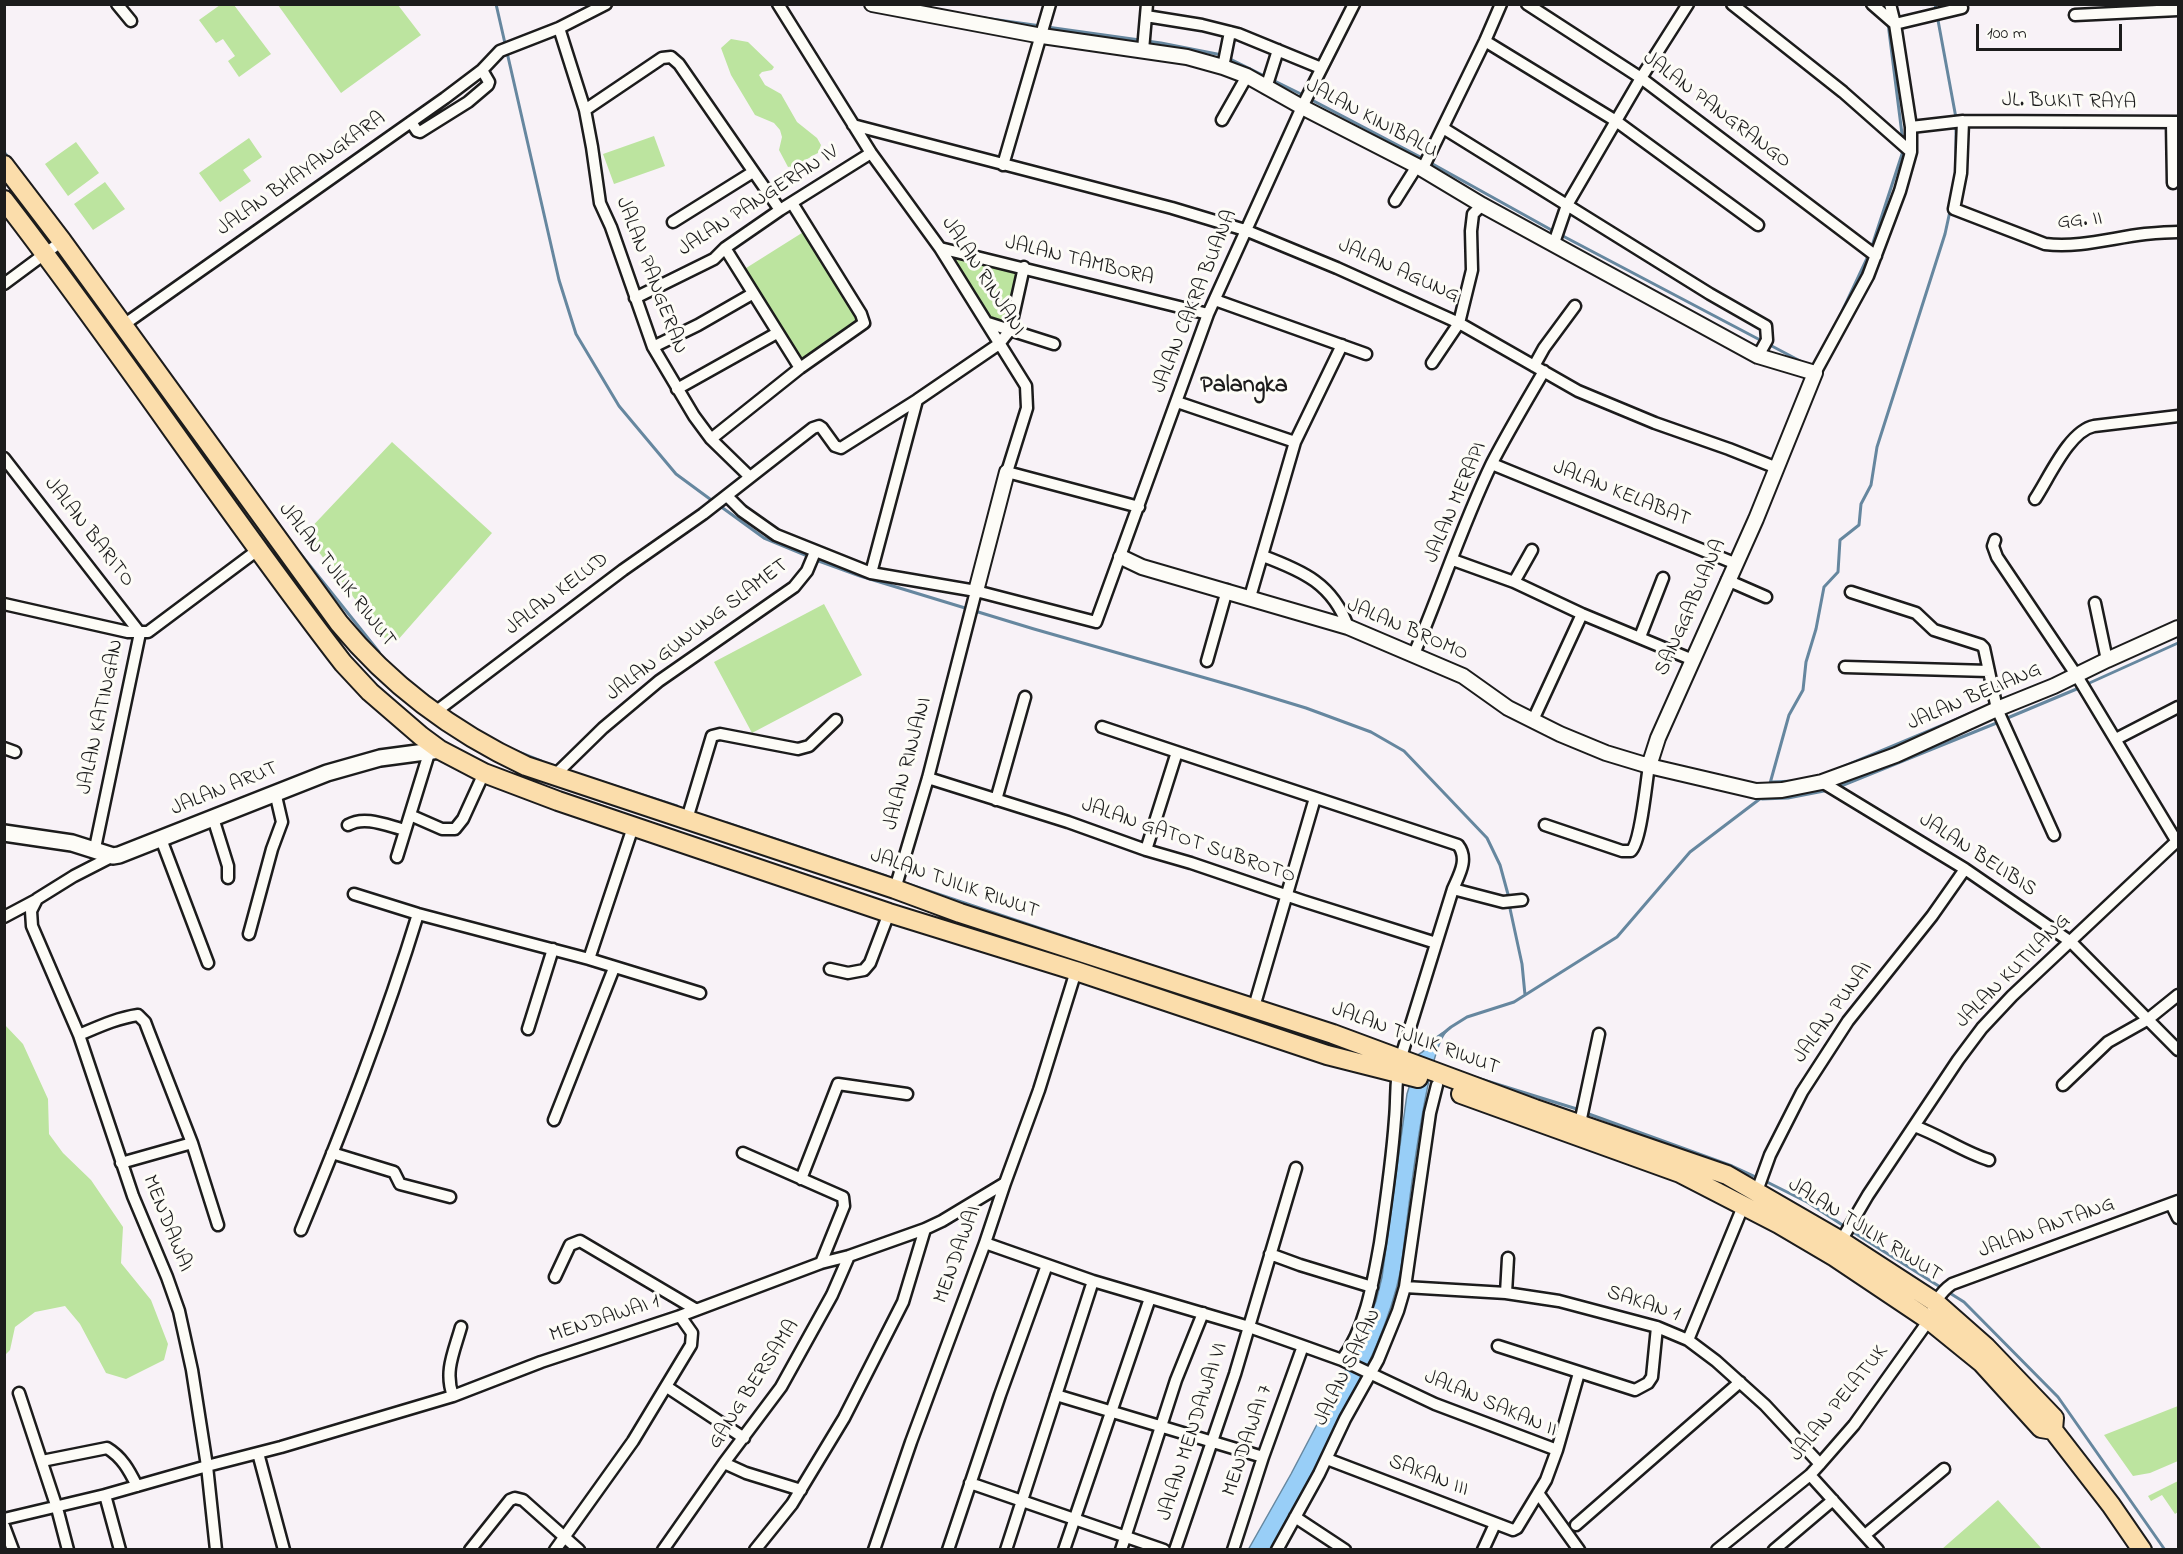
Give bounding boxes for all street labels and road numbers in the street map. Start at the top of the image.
street label: JALAN PANGRANGO [1637,47,1795,175]
street label: JALAN KINIBALU [1301,75,1441,165]
street label: JL. BUKIT RAYA [2002,89,2136,117]
street label: JALAN BHAYANGKARA [213,107,391,243]
street label: JALAN PANGERAN IV [674,141,844,263]
street label: JALAN PANGERAN [609,194,691,358]
street label: JALAN CAKRA BUANA [1148,207,1244,397]
street label: GG. II [2056,207,2104,237]
street label: JALAN RINJANI [934,213,1030,341]
street label: JALAN TAMBORA [1002,231,1156,293]
street label: JALAN AGUNG [1333,234,1463,310]
street label: JALAN MERAPI [1420,439,1494,567]
street label: JALAN KELABAT [1549,456,1693,534]
street label: JALAN BARITO [37,473,139,593]
street label: JALAN TJILIK RIWUT [272,499,400,653]
street label: SANGGABUANA [1651,536,1733,680]
street label: JALAN KELUD [501,548,615,642]
street label: JALAN GUNUNG SLAMET [602,554,794,708]
street label: JALAN BROMO [1342,594,1472,668]
street label: JALAN KATINGAN [73,637,131,797]
street label: JALAN BELIANG [1904,658,2046,738]
street label: JALAN RINJANI [879,695,939,833]
street label: JALAN ARUT [168,757,282,823]
street label: JALAN GATOT SUBROTO [1078,793,1298,891]
street label: JALAN BELIBIS [1913,809,2041,903]
street label: JALAN TJILIK RIWUT [866,844,1042,926]
street label: JALAN KUTILANG [1951,909,2077,1035]
street label: JALAN PUNAI [1789,957,1879,1069]
street label: JALAN TJILIK RIWUT [1328,998,1502,1082]
street label: MENDAWAI [135,1172,197,1276]
street label: JALAN TJILIK RIWUT [1782,1173,1946,1289]
street label: JALAN ANTANG [1976,1193,2118,1265]
street label: MENDAWAI [930,1203,988,1307]
street label: SAKAN 1 [1603,1281,1683,1329]
street label: MENDAWAI 1 [547,1290,663,1350]
street label: JALAN SAKAN [1310,1305,1388,1431]
street label: GANG BERSAMA [704,1316,806,1454]
street label: JALAN MENDAWAI VI [1153,1340,1235,1524]
street label: JALAN PELATUK [1785,1340,1895,1468]
street label: JALAN SAKAN II [1420,1366,1560,1444]
street label: MENDAWAI 7 [1218,1382,1280,1500]
street label: SAKAN III [1384,1450,1472,1504]

